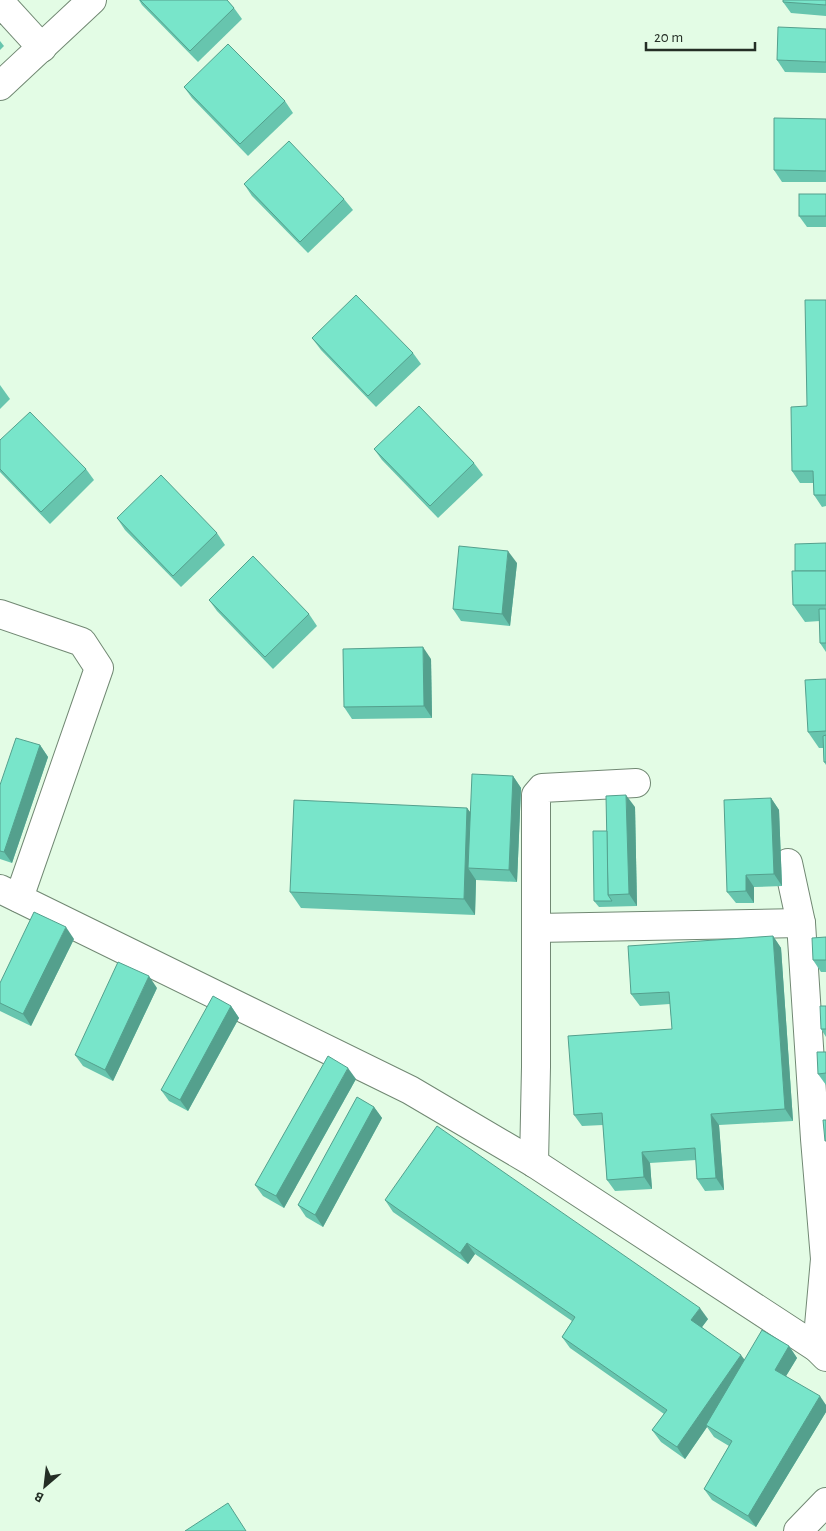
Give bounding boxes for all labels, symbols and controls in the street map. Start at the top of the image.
scale bar [646,20,755,52]
text: 20 m [654,30,683,45]
north arrow [20,1461,70,1511]
text: B [32,1489,46,1505]

